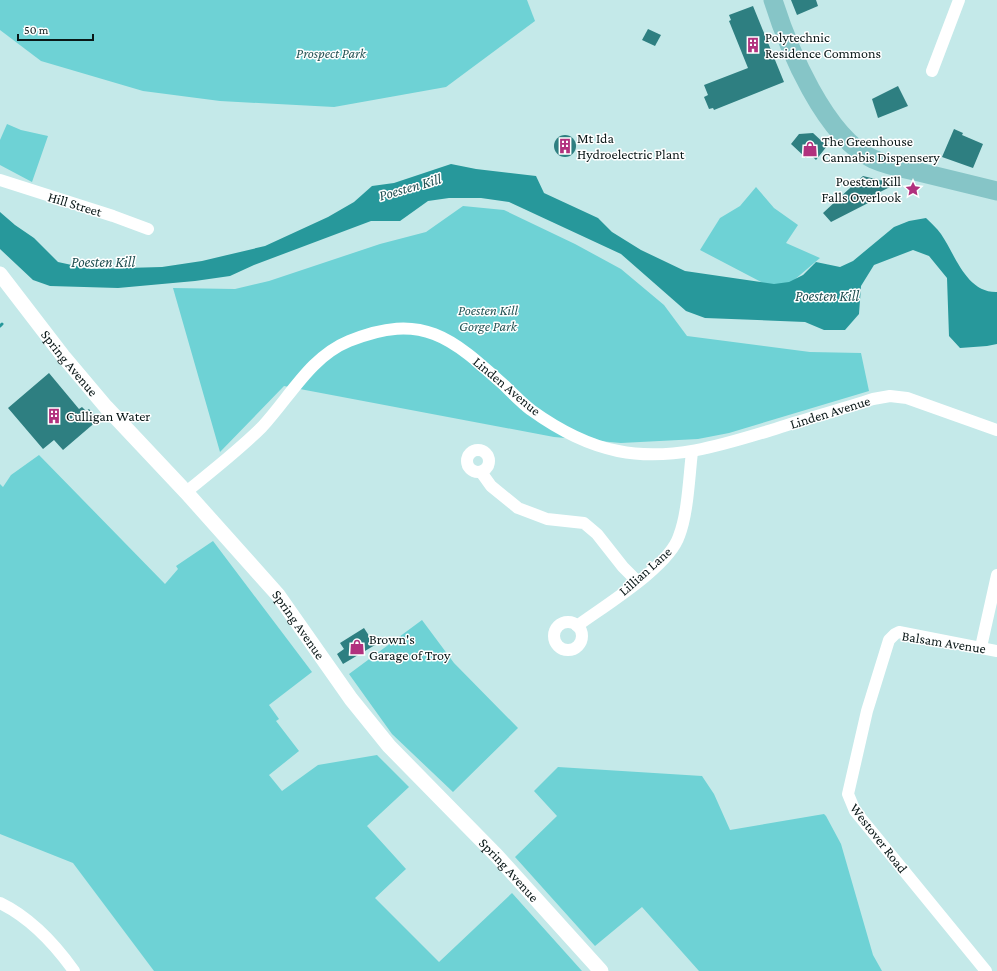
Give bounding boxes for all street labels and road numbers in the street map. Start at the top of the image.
street label: Hill Street [46,188,104,220]
street label: Spring Avenue [38,327,101,399]
street label: Linden Avenue [470,353,544,419]
street label: Linden Avenue [788,392,872,432]
street label: Lillian Lane [615,543,675,599]
street label: Spring Avenue [269,586,328,662]
street label: Balsam Avenue [901,627,987,657]
street label: Westover Road [847,800,911,876]
street label: Spring Avenue [476,835,542,905]

